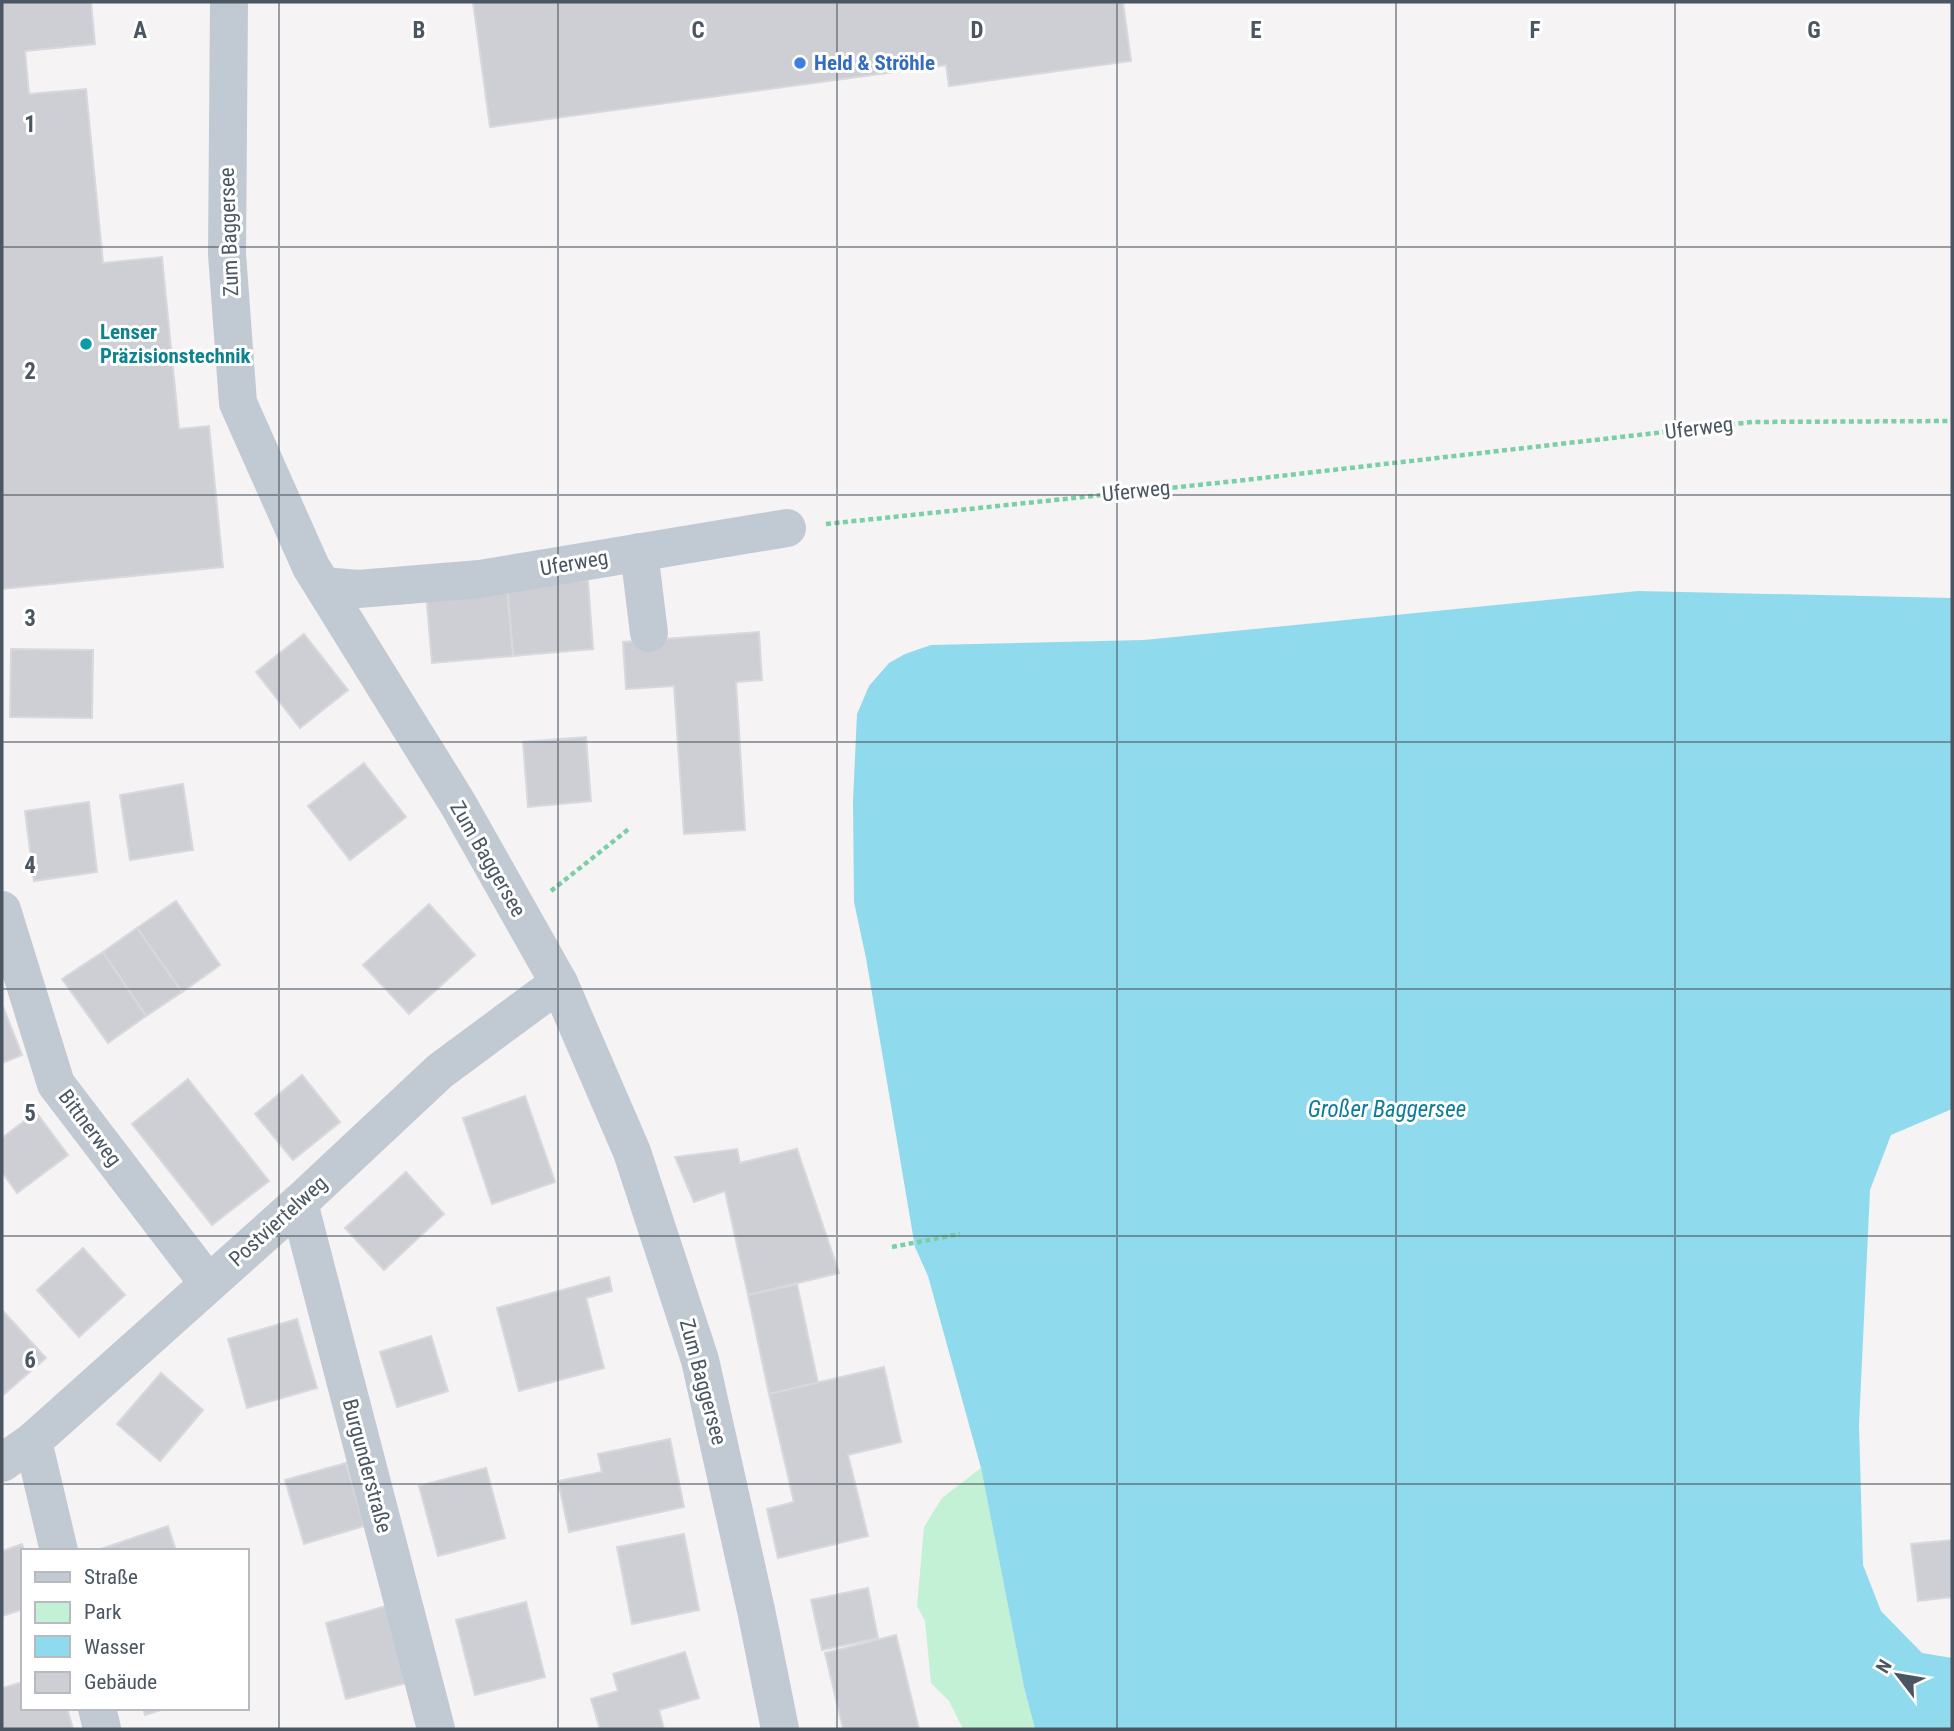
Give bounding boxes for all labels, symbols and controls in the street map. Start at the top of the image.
text: A [133,17,147,44]
text: B [413,17,425,44]
text: C [691,17,705,44]
text: D [971,17,984,44]
text: E [1250,17,1262,44]
text: F [1530,17,1541,44]
text: G [1807,17,1821,44]
place label: Held & Ströhle [814,51,935,75]
marker: Held & Ströhle [792,55,808,71]
text: 1 [24,111,36,138]
street label: Zum Baggersee [215,167,243,297]
place label: Lenser Präzisionstechnik [100,320,252,368]
marker: Lenser Präzisionstechnik [78,336,94,352]
text: 2 [24,358,36,385]
street label: Uferweg [1664,412,1734,444]
street label: Uferweg [1101,475,1171,507]
street label: Uferweg [538,545,610,581]
text: 3 [24,605,36,632]
street label: Zum Baggersee [445,797,531,921]
text: 4 [24,852,36,879]
street label: Bittnerweg [54,1085,126,1171]
water label: Großer Baggersee [1308,1096,1466,1123]
text: 5 [24,1100,36,1127]
street label: Postviertelweg [224,1171,332,1271]
street label: Zum Baggersee [675,1316,731,1448]
text: 6 [24,1347,36,1374]
street label: Burgunderstraße [338,1396,396,1536]
legend [21,1549,248,1710]
text: Straße [84,1565,138,1589]
text: Park [84,1600,122,1624]
text: Wasser [84,1635,145,1659]
north arrow [1863,1640,1933,1710]
text: N [1871,1656,1897,1677]
text: Gebäude [84,1670,157,1694]

